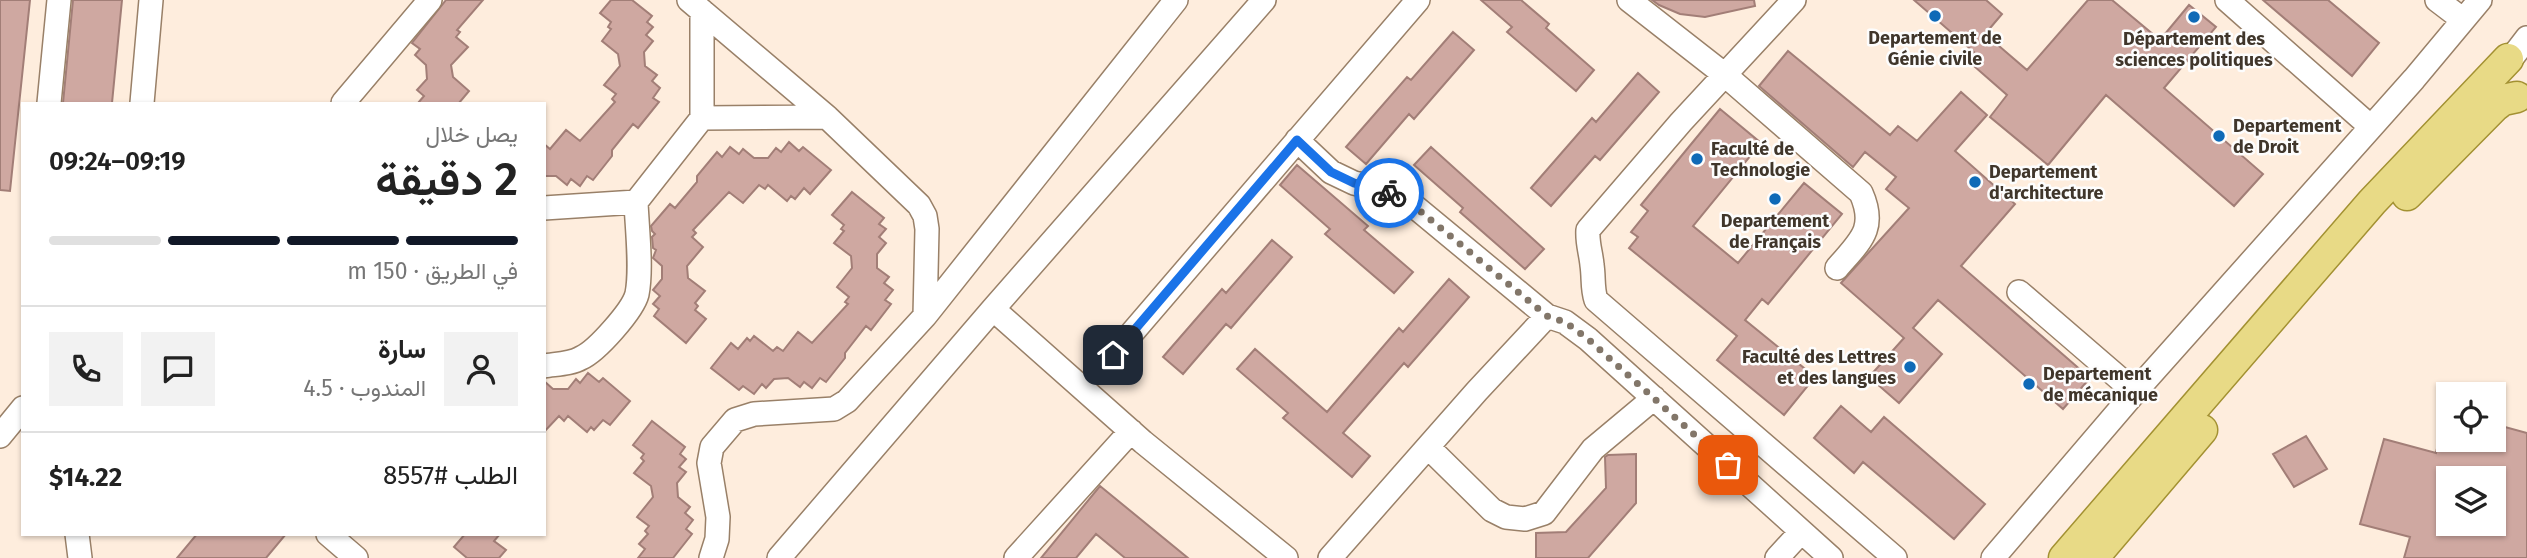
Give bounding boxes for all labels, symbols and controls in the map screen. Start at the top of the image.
marker: Departement de Génie civile [1927,8,1943,24]
marker: Département des sciences politiques [2186,9,2202,25]
place label: Departement de Génie civile [1868,27,2002,70]
place label: Département des sciences politiques [2115,28,2273,71]
place label: Departement de Droit [2233,115,2342,158]
text: يصل خلال [426,120,518,148]
marker: Departement de Droit [2211,128,2227,144]
place label: Faculté de Technologie [1711,138,1810,181]
text: 09:19–09:24 [49,146,186,177]
marker: Faculté de Technologie [1689,151,1705,167]
text: 2 دقيقة [375,152,518,207]
courier [1354,158,1424,228]
place label: Departement d'architecture [1989,161,2104,204]
icon: bike [1370,174,1408,212]
marker: Departement d'architecture [1967,174,1983,190]
marker: Departement de Français [1767,191,1783,207]
place label: Departement de Français [1721,210,1830,253]
text: في الطريق · 150 m [347,257,518,285]
pin [1083,325,1143,385]
button: phone [49,332,123,406]
button: chat [141,332,215,406]
button: person [444,332,518,406]
text: سارة [378,334,426,365]
icon: home [1094,336,1132,374]
place label: Faculté des Lettres et des langues [1742,346,1896,389]
marker: Faculté des Lettres et des langues [1902,359,1918,375]
place label: Departement de mécanique [2043,363,2158,406]
text: المندوب · 4.5 [303,374,426,402]
marker: Departement de mécanique [2021,376,2037,392]
map controls [2436,382,2506,536]
button: locate [2436,382,2506,452]
pin [1698,435,1758,495]
icon: bag [1709,446,1747,484]
text: الطلب #8557 [383,460,518,491]
text: $14.22 [49,462,122,493]
button: layers [2436,466,2506,536]

